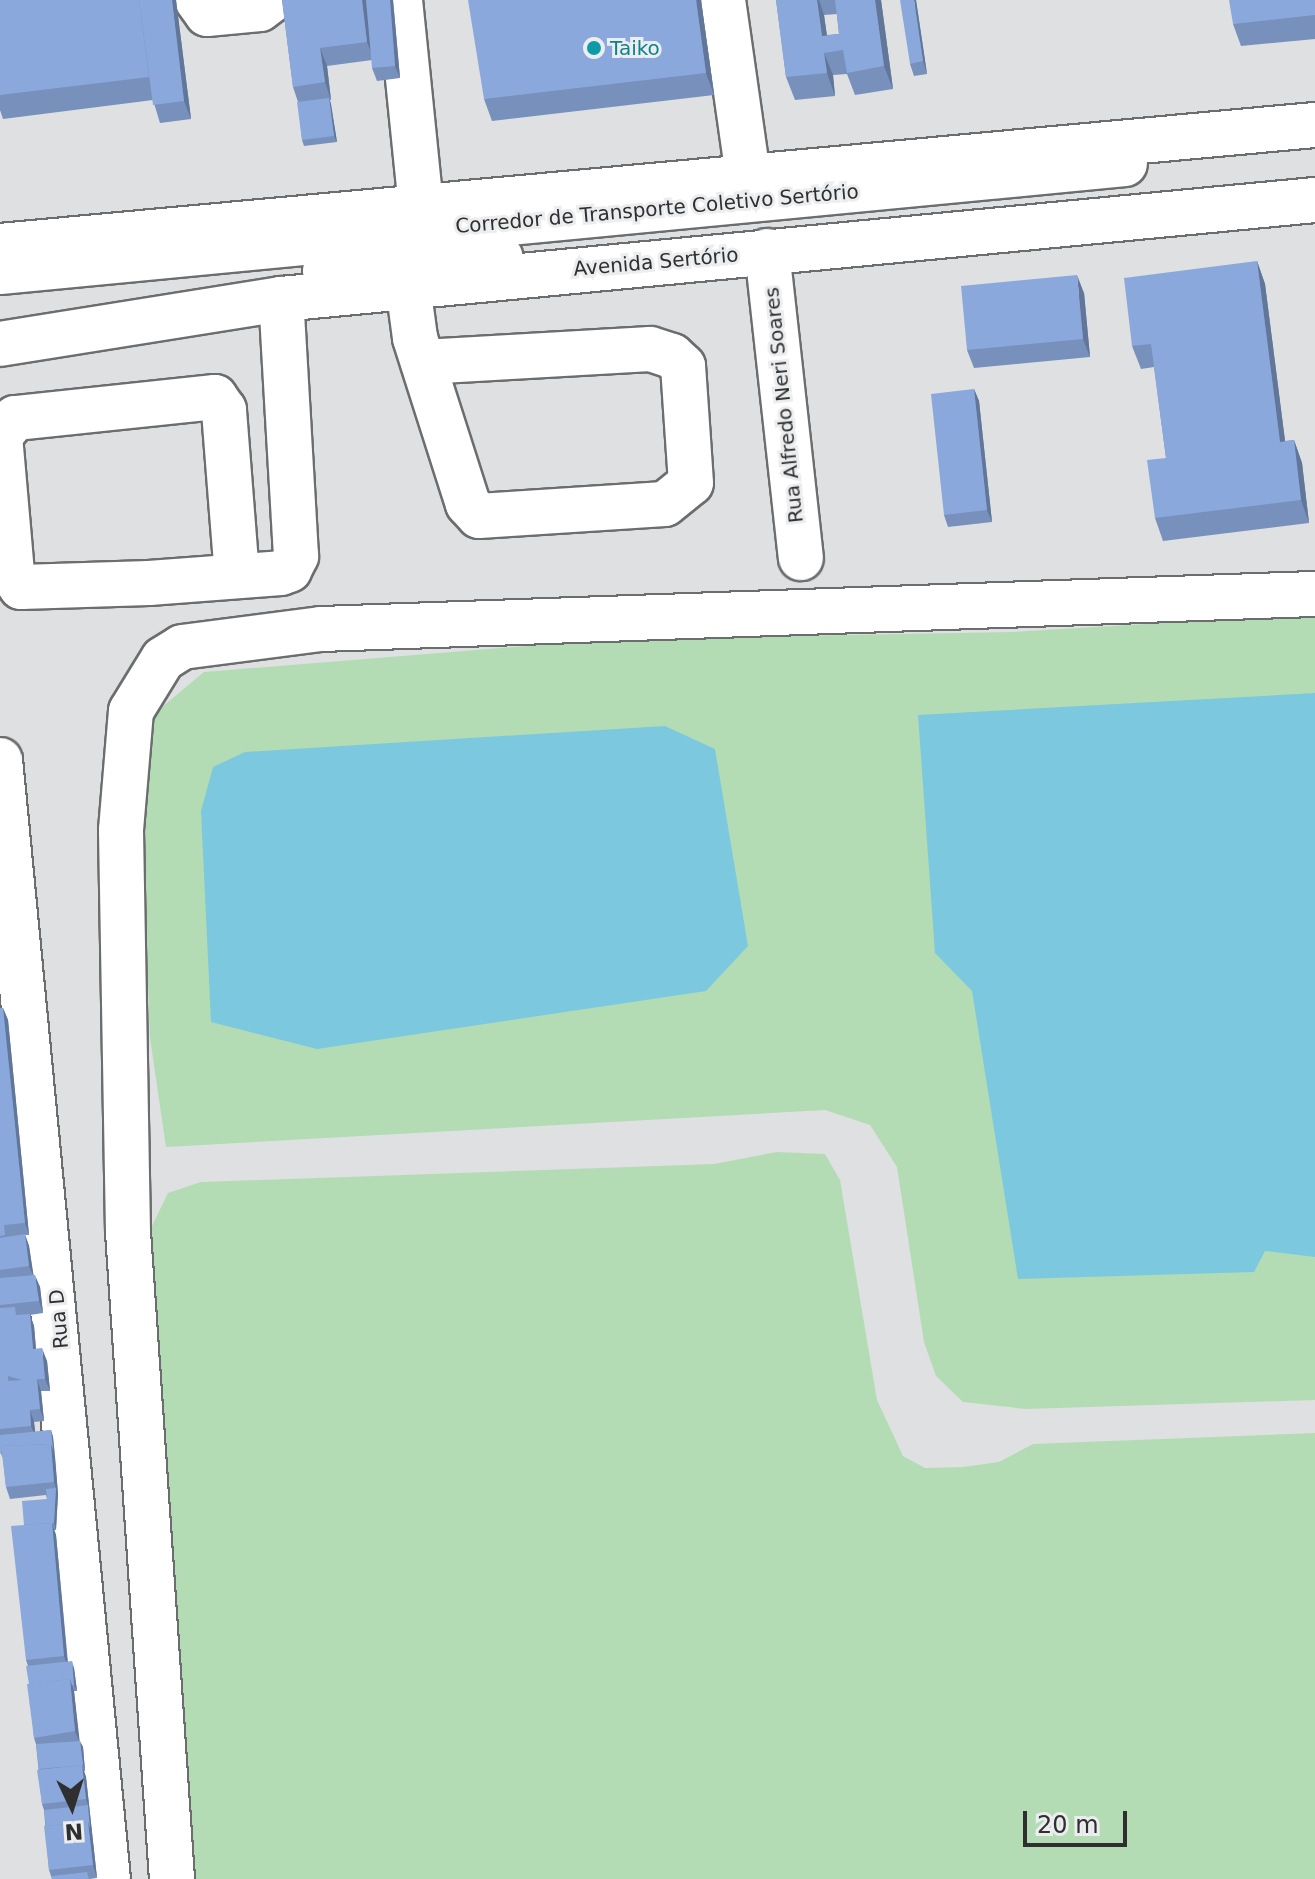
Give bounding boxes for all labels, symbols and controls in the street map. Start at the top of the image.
place label: Taiko [610,36,660,60]
marker: Taiko [585,39,603,57]
street label: Corredor de Transporte Coletivo Sertório [454,179,860,239]
street label: Avenida Sertório [573,243,739,281]
street label: Rua Alfredo Neri Soares [760,286,808,524]
street label: Rua D [44,1288,74,1350]
north arrow [32,1767,112,1847]
scale bar [1027,1795,1131,1845]
text: 20 m [1037,1811,1099,1839]
text: N [64,1818,84,1845]

